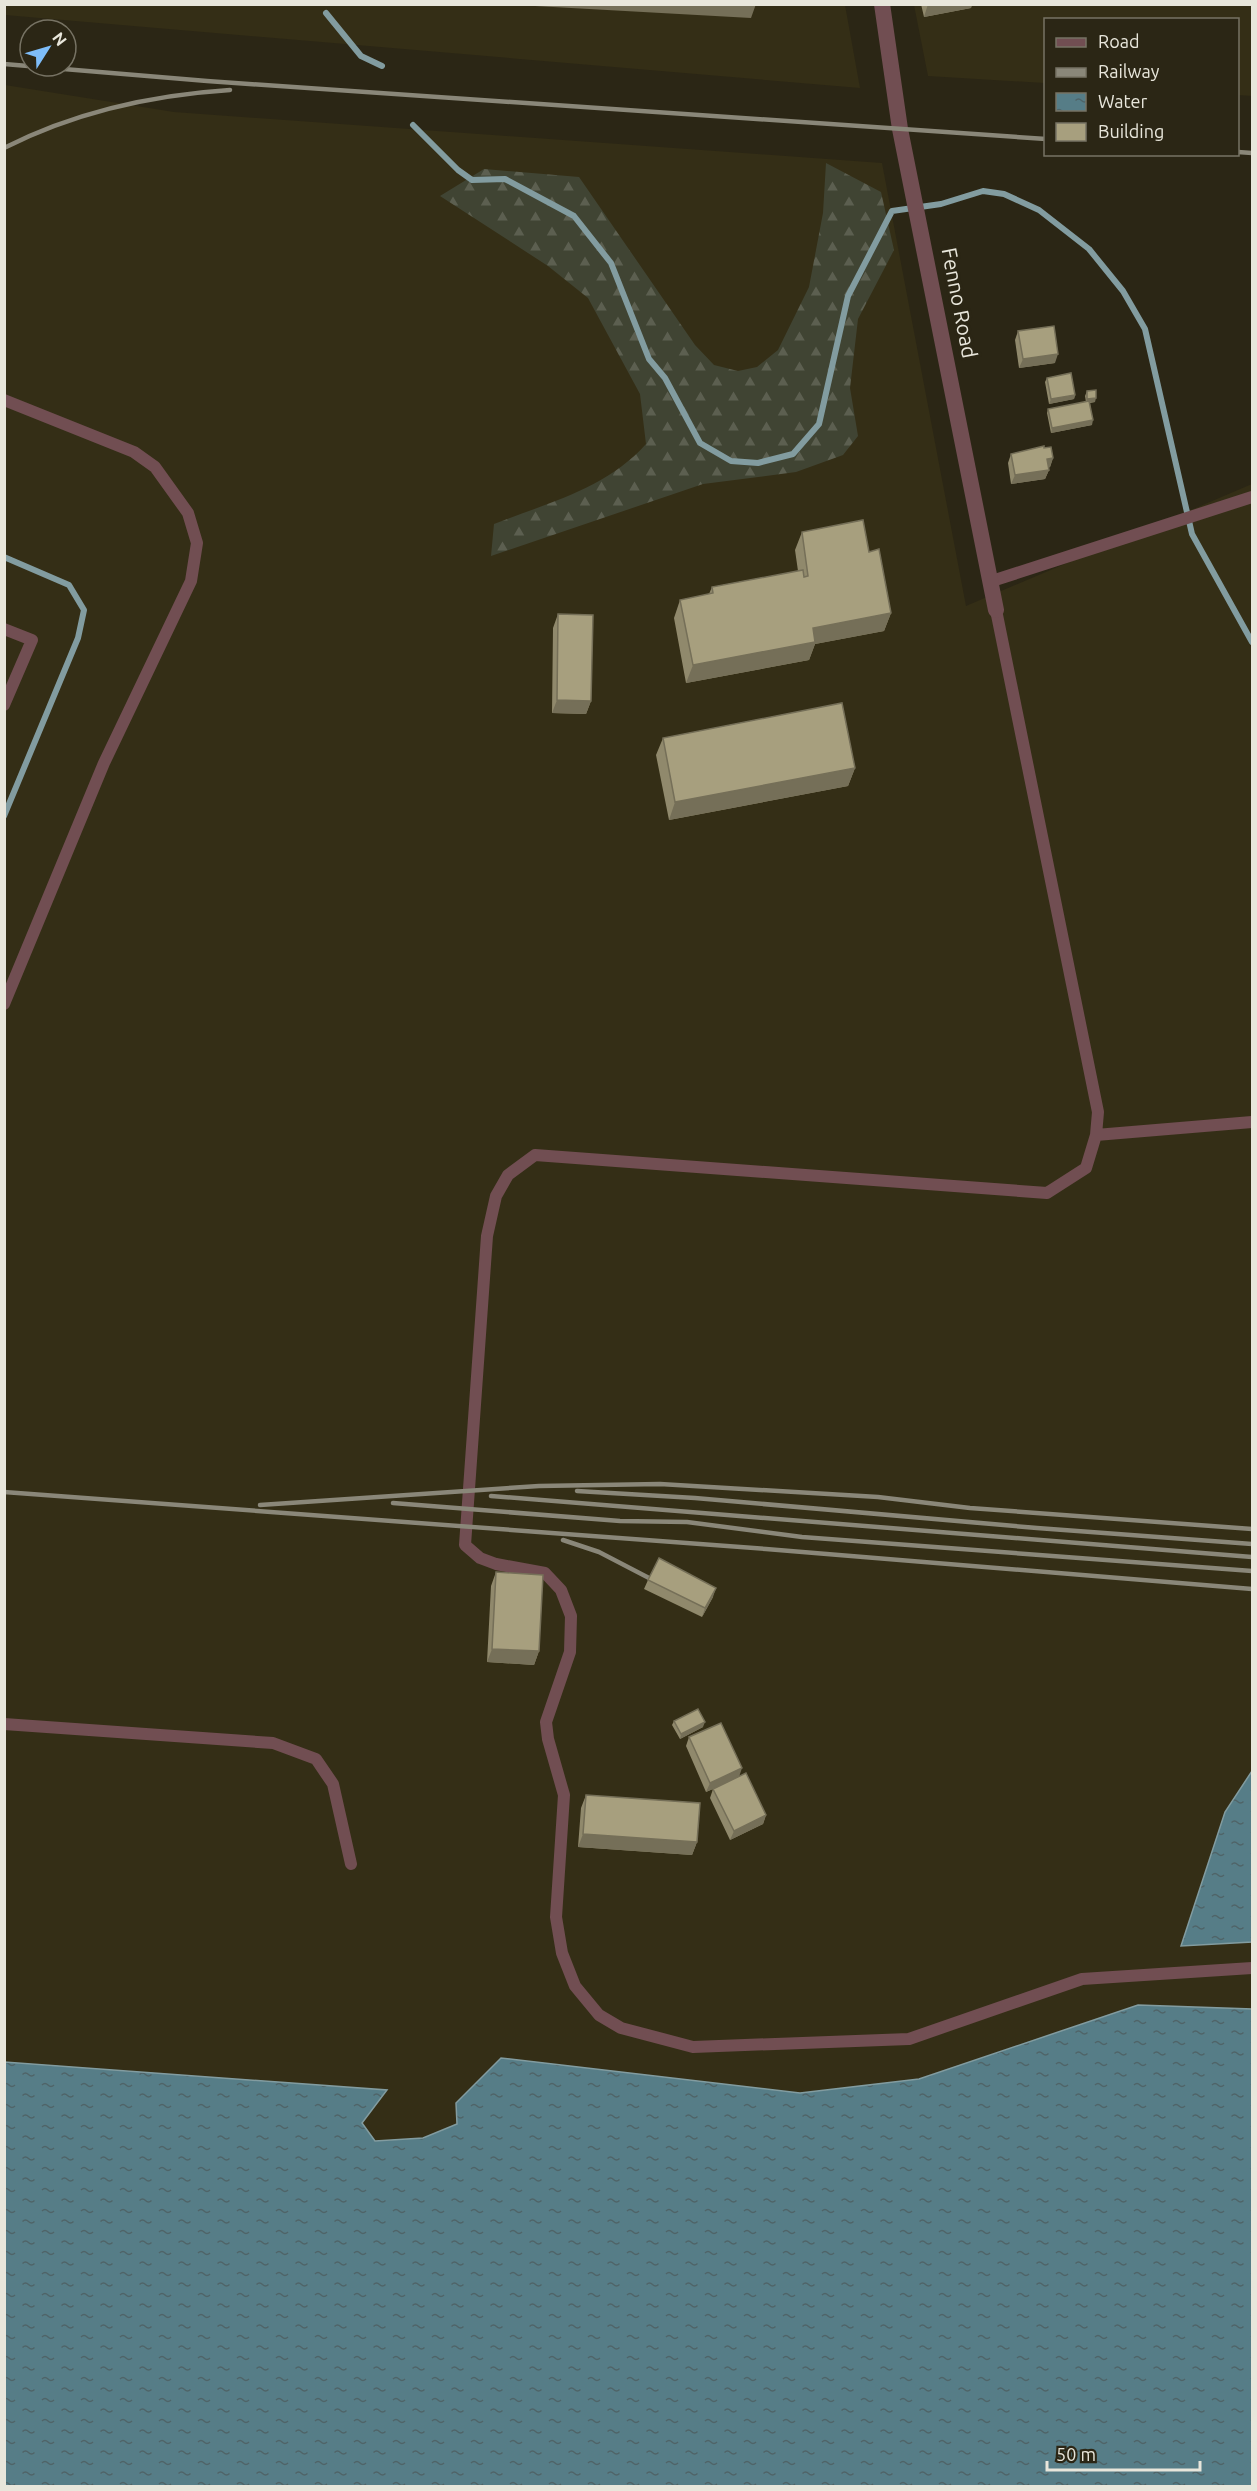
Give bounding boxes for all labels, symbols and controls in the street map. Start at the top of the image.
north arrow [18,18,78,78]
legend [1044,18,1239,156]
text: N [49,29,71,49]
text: Road [1098,31,1140,51]
text: Railway [1098,61,1160,81]
text: Water [1098,91,1148,111]
text: Building [1098,121,1164,141]
street label: Fenno Road [938,245,982,360]
scale bar [1047,2434,1200,2472]
text: 50 m [1056,2444,1096,2464]

